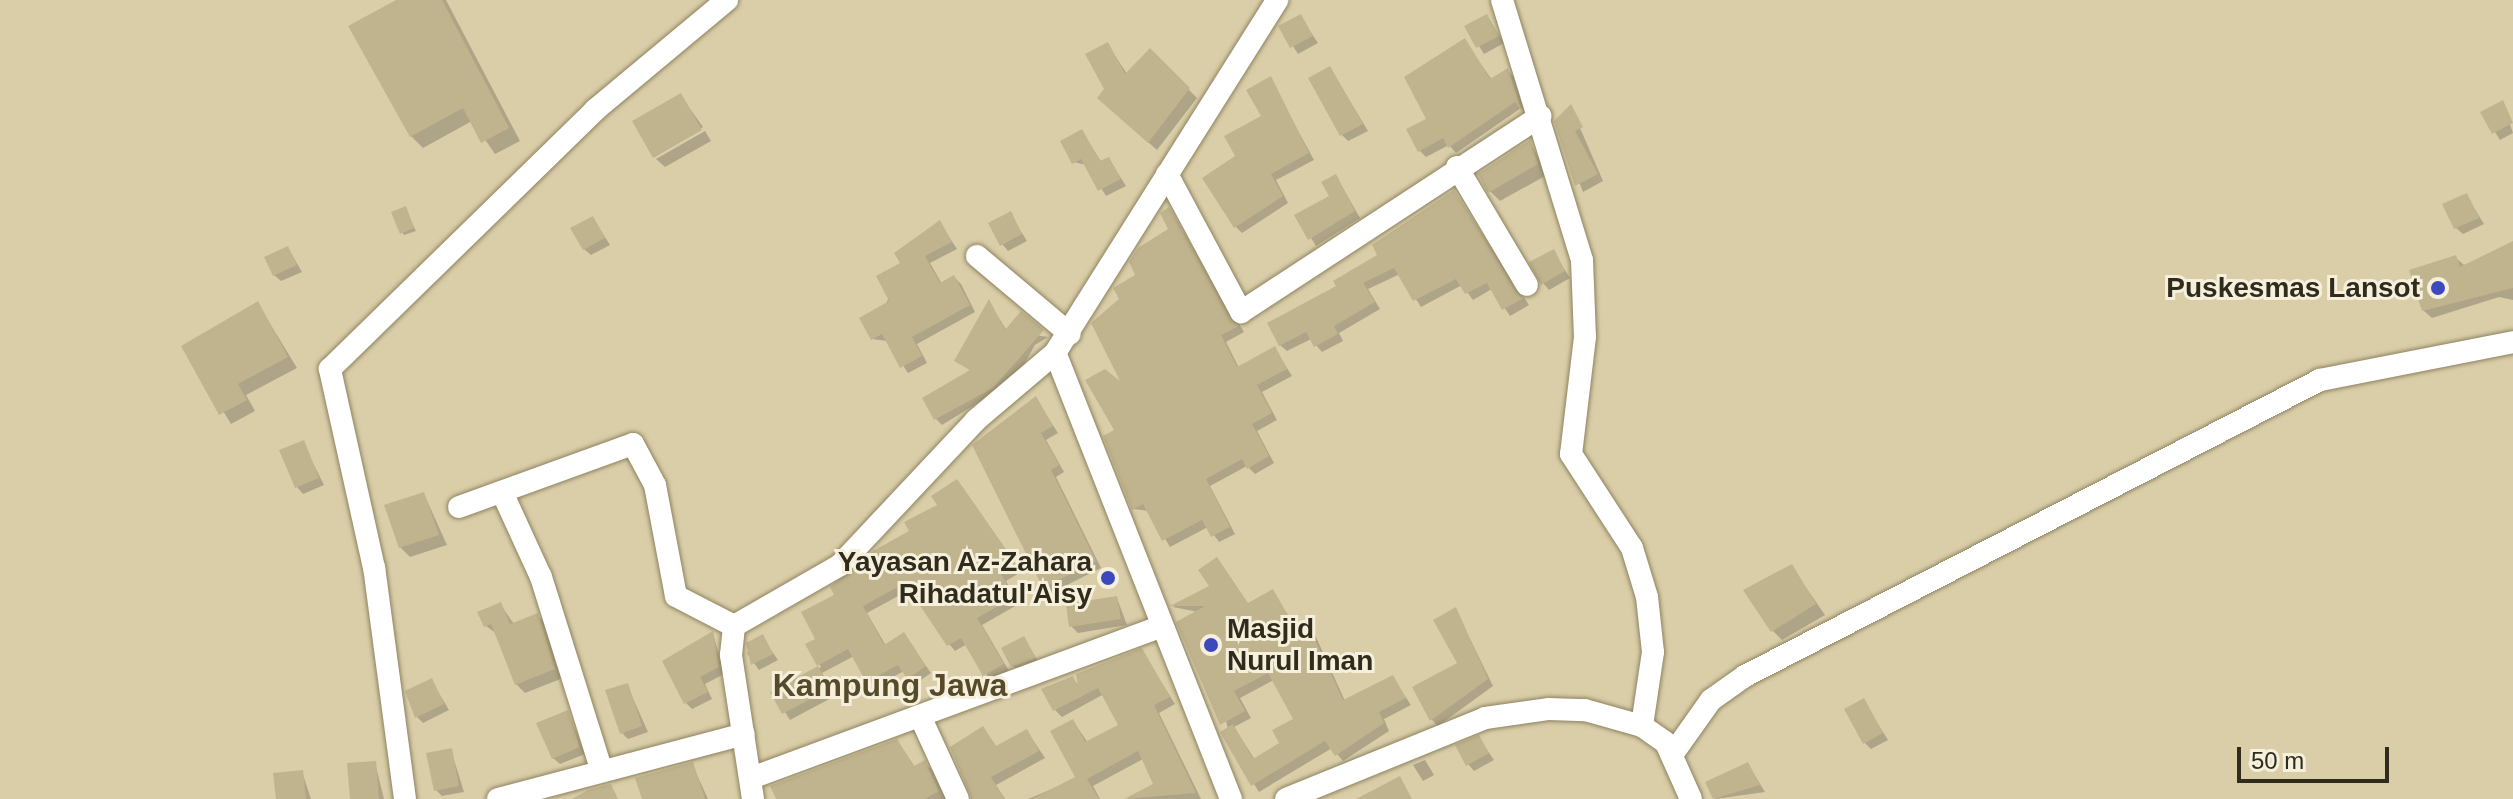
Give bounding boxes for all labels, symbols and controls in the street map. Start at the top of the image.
place label: Puskesmas Lansot [2166,271,2420,305]
marker: Puskesmas Lansot [2427,277,2449,299]
place label: Yayasan Az-Zahara Rihadatul'Aisy [837,545,1092,611]
marker: Yayasan Az-Zahara Rihadatul'Aisy [1099,569,1117,587]
place label: Masjid Nurul Iman [1227,612,1373,678]
marker: Masjid Nurul Iman [1202,636,1220,654]
district label: Kampung Jawa [773,666,1007,704]
scale bar [2241,731,2393,781]
text: 50 m [2251,747,2304,774]

